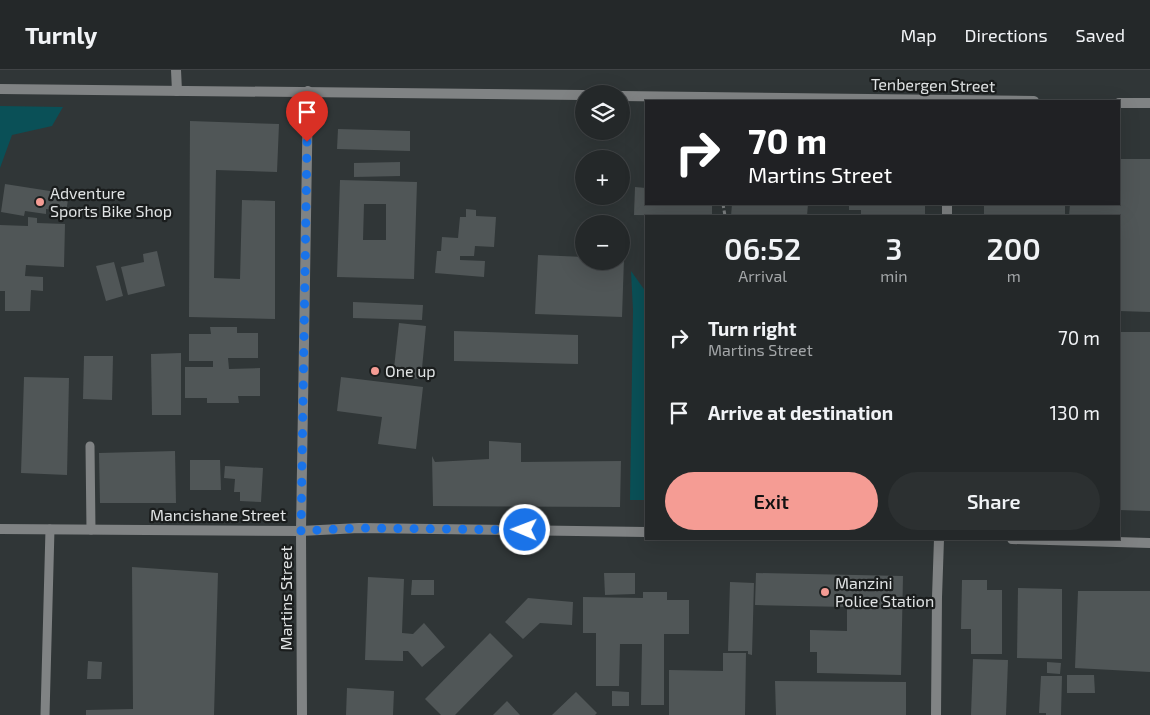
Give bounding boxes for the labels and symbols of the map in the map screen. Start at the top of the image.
street label: Tenbergen Street [871,74,995,95]
pin [286,91,328,142]
place label: Adventure Sports Bike Shop [50,183,172,220]
marker: Adventure Sports Bike Shop [34,196,46,208]
place label: One up [385,361,436,380]
marker: One up [369,365,381,377]
position arrow [498,503,550,555]
street label: Mancishane Street [150,505,286,524]
street label: Martins Street [276,546,295,650]
place label: Manzini Police Station [835,573,934,610]
marker: Manzini Police Station [819,586,831,598]

